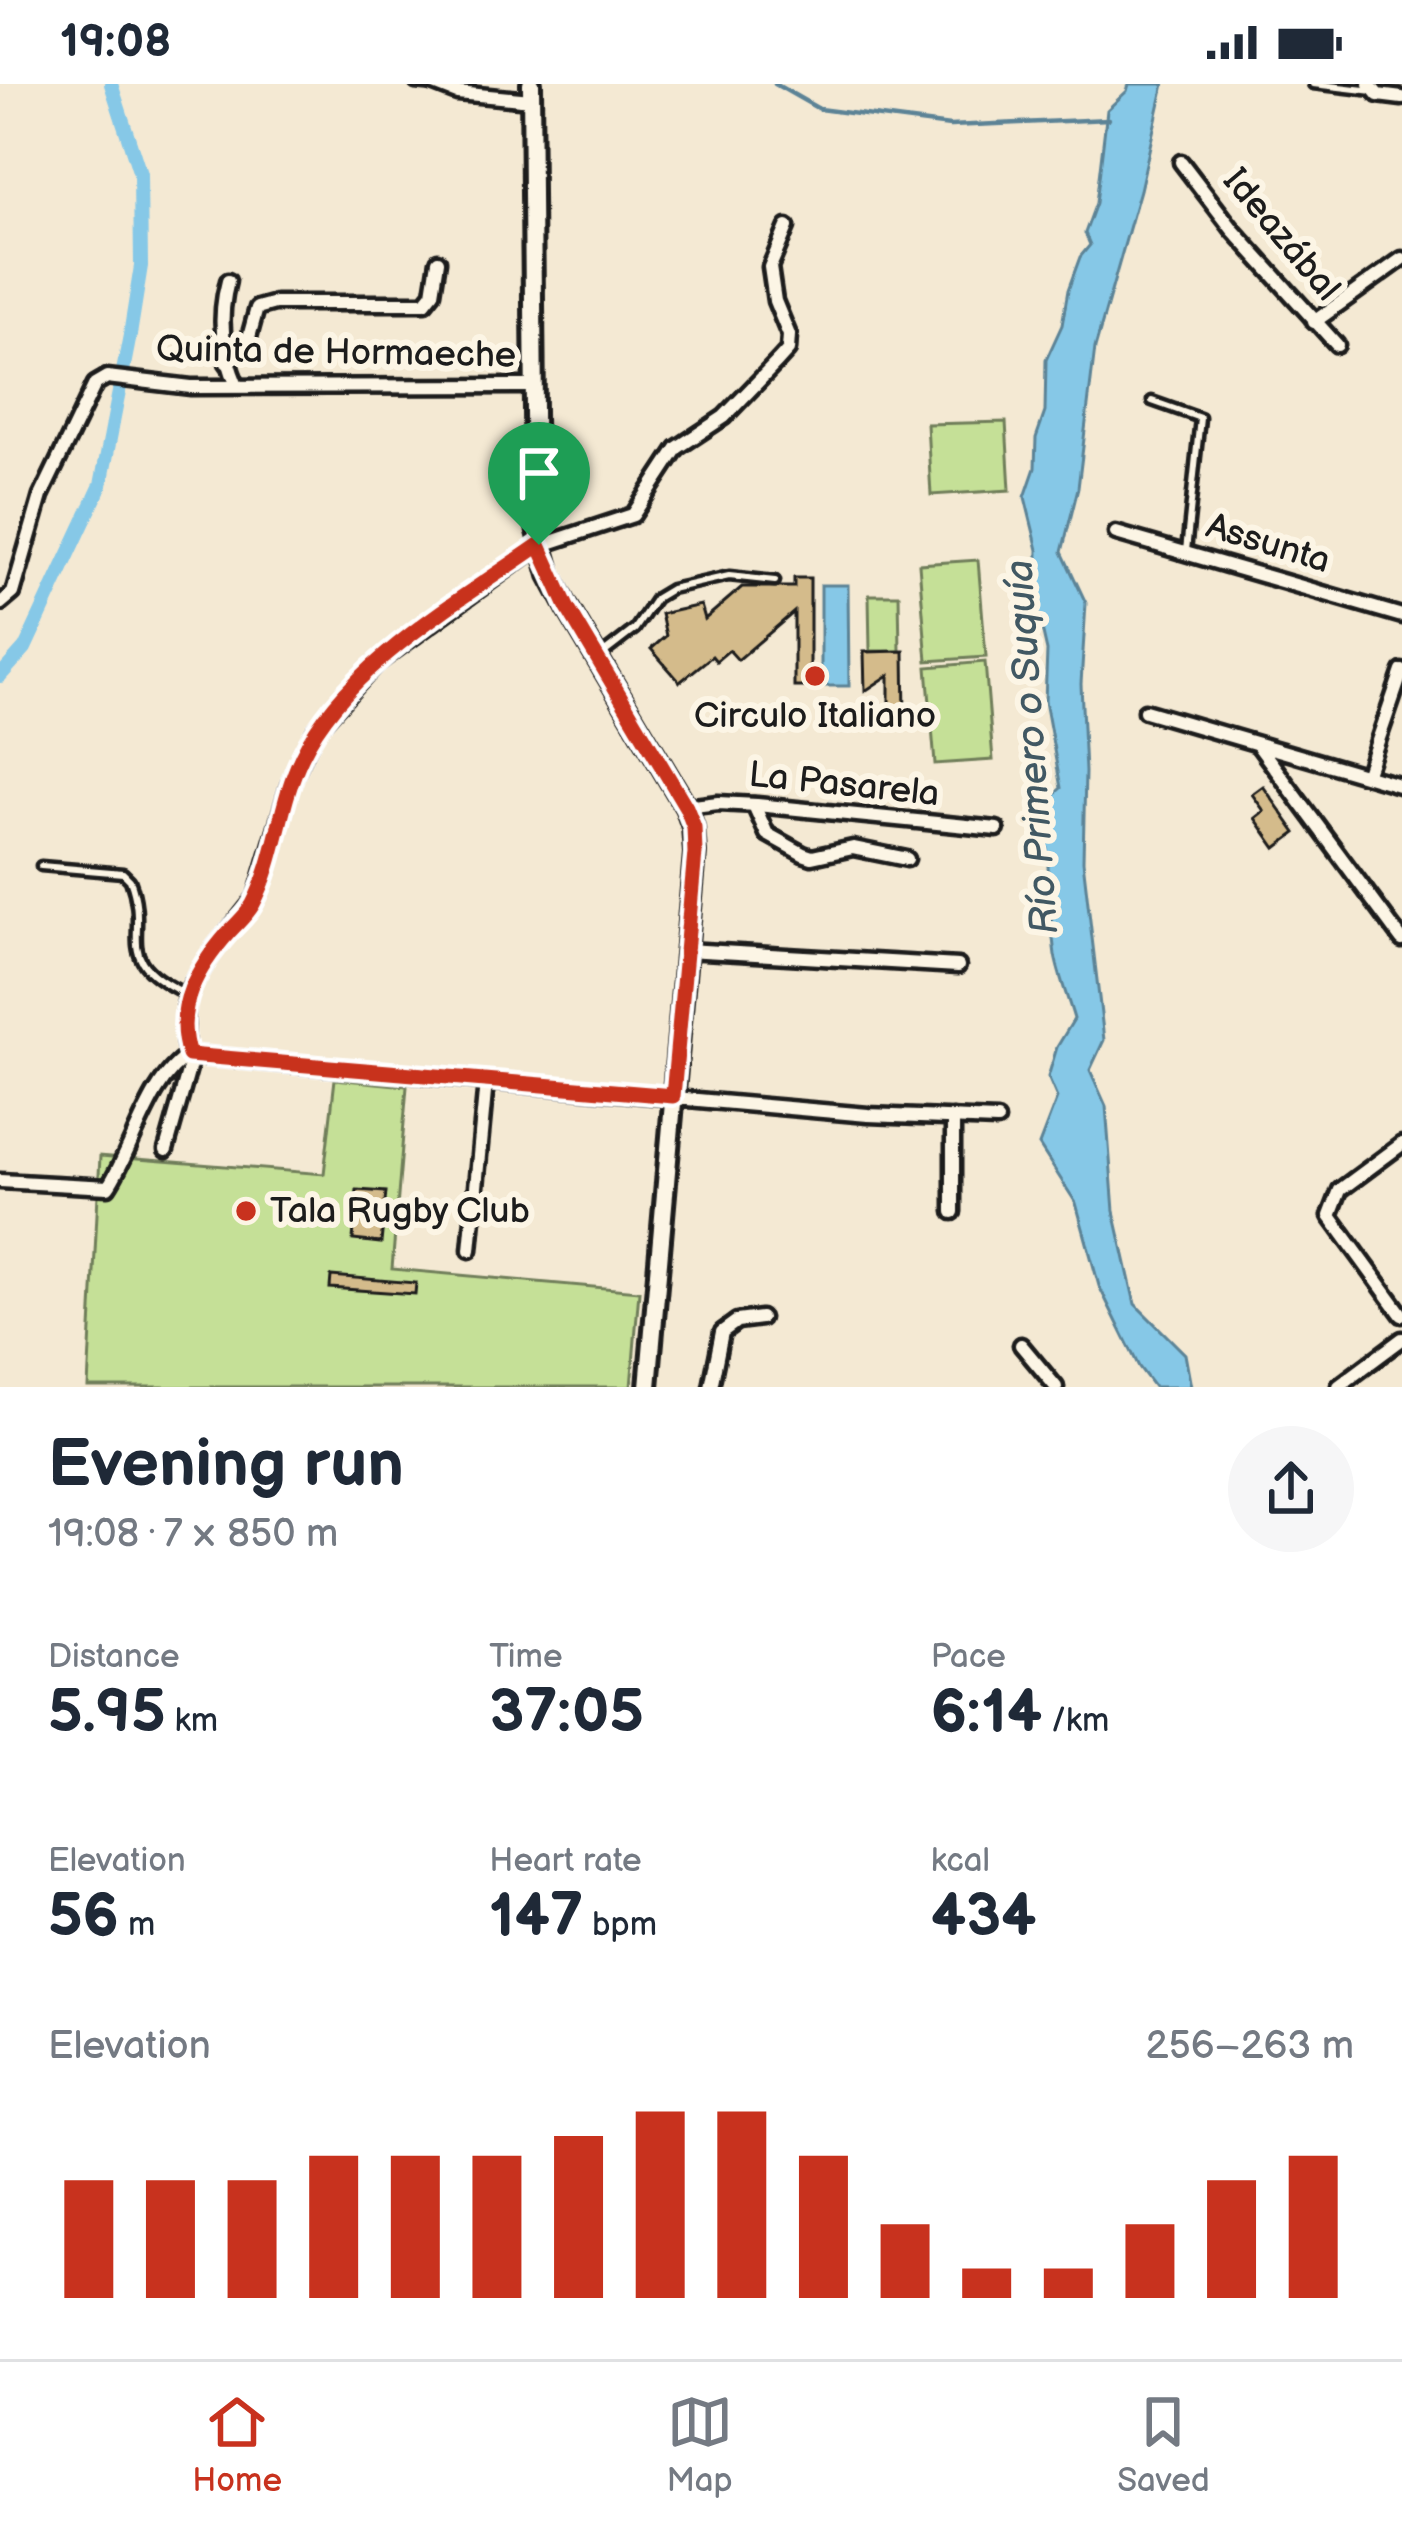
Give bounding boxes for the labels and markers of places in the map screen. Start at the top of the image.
pin [488,422,590,545]
marker: Circulo Italiano [802,663,828,689]
place label: Circulo Italiano [694,695,936,738]
place label: Tala Rugby Club [270,1190,530,1233]
marker: Tala Rugby Club [233,1198,259,1224]

